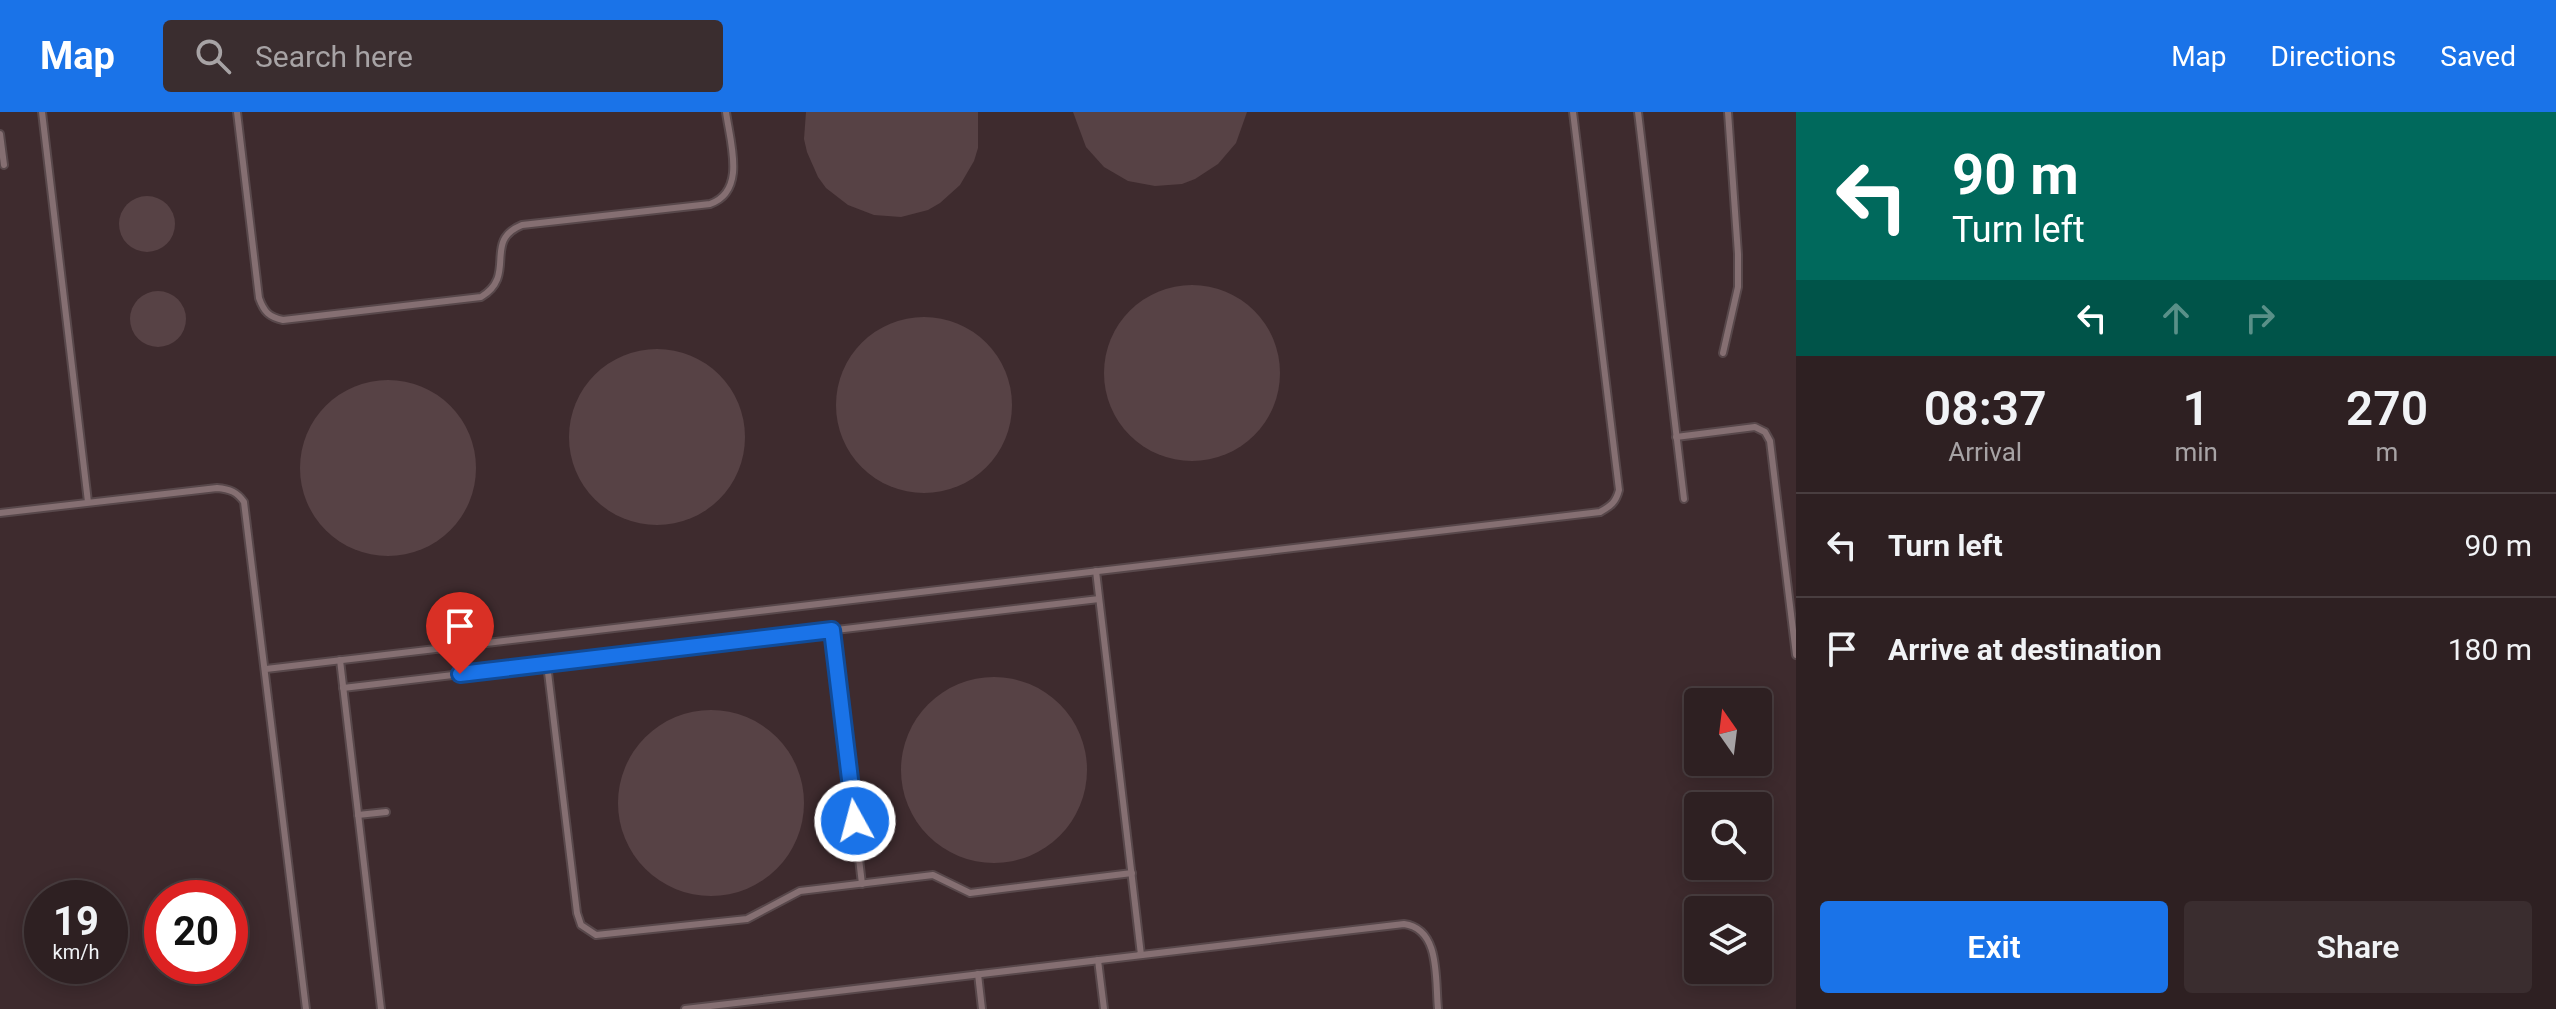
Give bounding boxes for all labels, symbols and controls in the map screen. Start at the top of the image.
search box [163,20,723,92]
text: Map [40,34,115,78]
icon: search [191,34,235,78]
text: Search here [255,39,413,74]
text: Map [2171,40,2227,73]
text: Directions [2271,40,2396,73]
text: Saved [2440,40,2516,73]
text: 90 m [1952,142,2079,208]
icon: left [1820,144,1924,248]
text: Turn left [1952,209,2085,251]
icon: left [2070,296,2114,340]
icon: ahead [2154,296,2198,340]
icon: right [2238,296,2282,340]
text: 08:37 [1924,380,2047,437]
text: 1 [2183,380,2210,437]
text: 270 [2346,380,2428,437]
text: Arrival [1948,437,2022,467]
text: min [2174,437,2218,467]
text: m [2376,437,2398,467]
icon: left [1820,523,1864,567]
text: Turn left [1888,528,2003,563]
text: 90 m [2465,528,2532,563]
pin [426,592,494,674]
icon: arrive [438,604,482,648]
icon: arrive [1820,627,1864,671]
text: Arrive at destination [1888,632,2162,667]
text: 180 m [2448,632,2532,667]
north arrow [1684,688,1772,776]
map controls [1684,688,1772,984]
position arrow [813,779,897,863]
button: search [1684,792,1772,880]
speed limit sign: 20 [144,880,248,984]
button: layers [1684,896,1772,984]
text: 19 [53,898,99,945]
button: Exit [1820,901,2168,993]
button: Share [2184,901,2532,993]
text: km/h [53,940,99,964]

